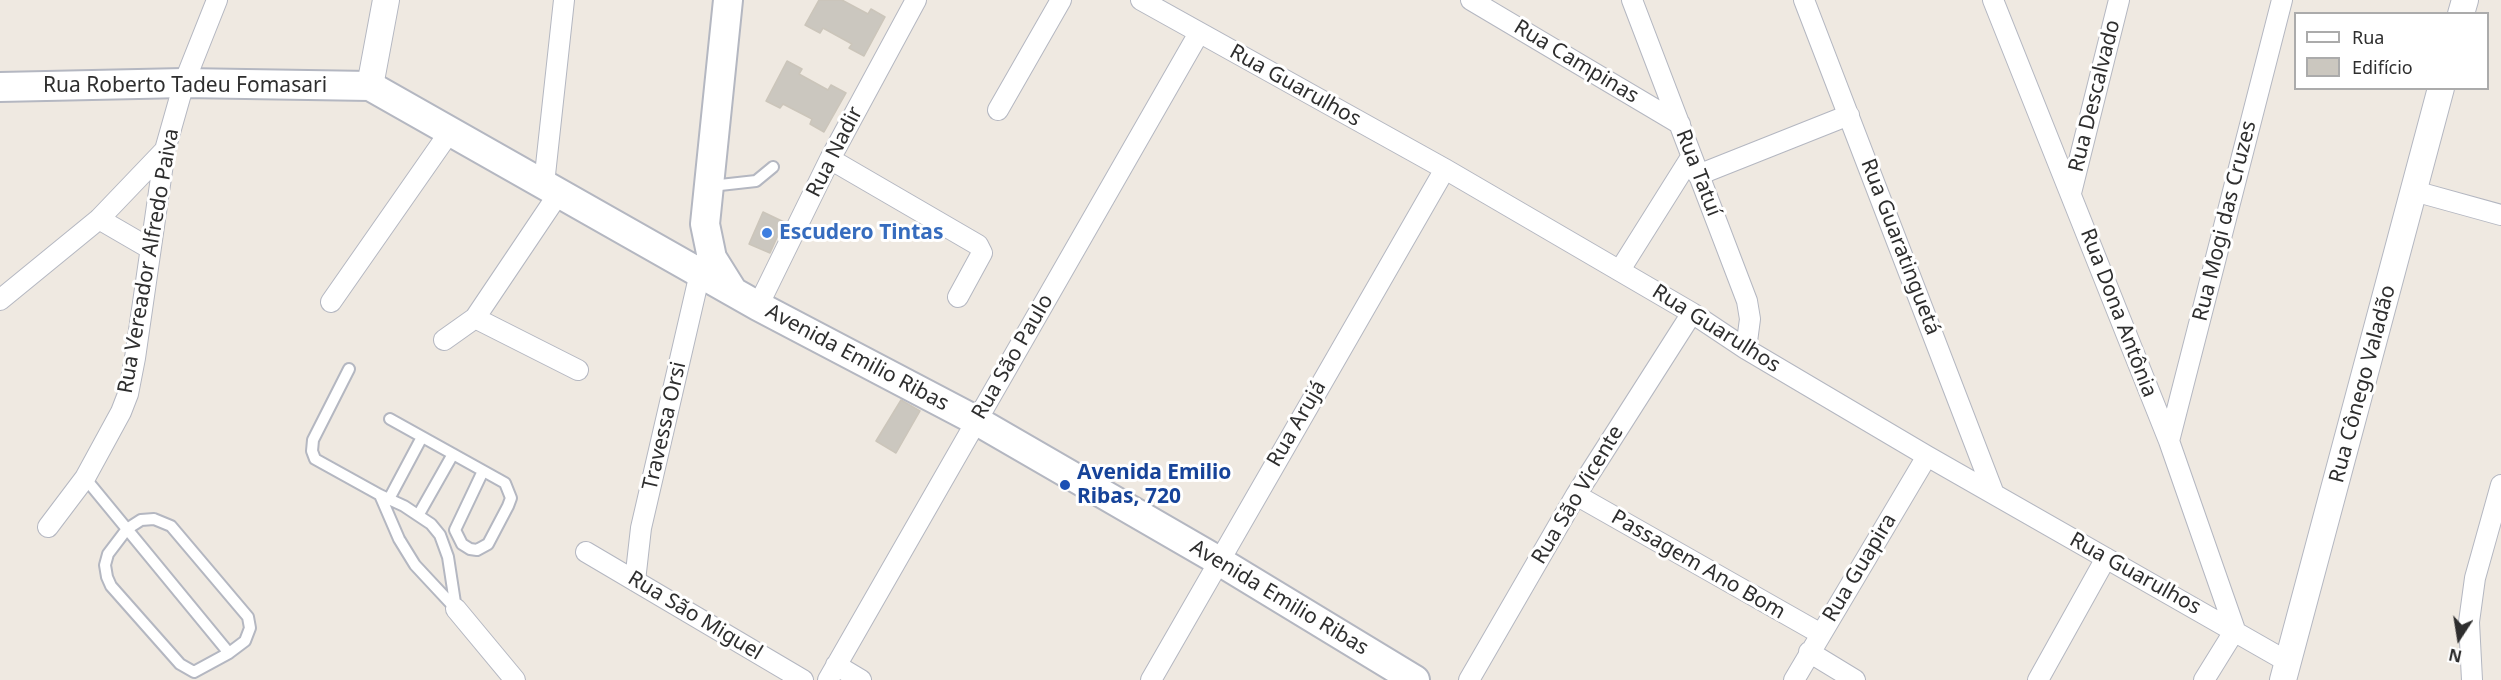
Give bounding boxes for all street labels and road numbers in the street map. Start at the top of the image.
street label: Rua Campinas [1509,15,1643,109]
street label: Rua Descalvado [2064,17,2126,175]
street label: Rua Guarulhos [1225,40,1365,132]
street label: Rua Roberto Tadeu Fomasari [43,73,327,99]
street label: Rua Nadir [802,103,868,201]
street label: Rua Mogi das Cruzes [2188,118,2262,324]
street label: Rua Tatuí [1670,126,1726,220]
street label: Rua Vereador Alfredo Paiva [113,127,185,395]
street label: Rua Guaratinguetá [1855,155,1945,339]
street label: Rua Dona Antônia [2074,225,2162,401]
street label: Rua Guarulhos [1647,280,1785,378]
street label: Rua Cônego Valadão [2324,282,2402,486]
street label: Rua São Paulo [967,290,1059,424]
street label: Avenida Emilio Ribas [761,299,953,417]
street label: Travessa Orsi [638,359,692,493]
street label: Rua Arujá [1262,376,1332,472]
street label: Rua São Vicente [1527,421,1629,569]
street label: Passagem Ano Bom [1606,505,1790,625]
street label: Rua Guapira [1818,509,1902,627]
street label: Rua Guarulhos [2065,528,2205,620]
street label: Avenida Emilio Ribas [1185,535,1373,661]
street label: Rua São Miguel [623,566,767,666]

